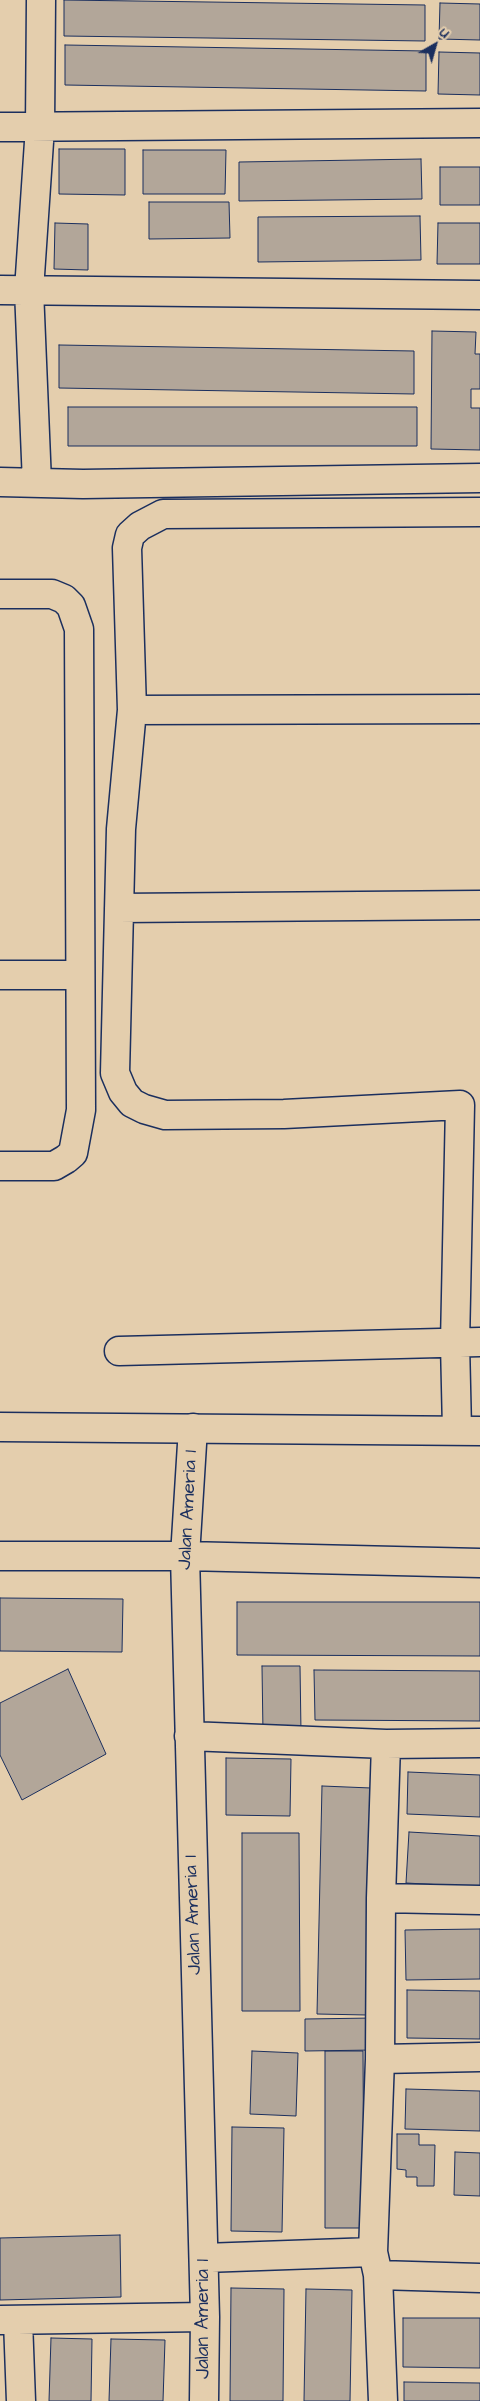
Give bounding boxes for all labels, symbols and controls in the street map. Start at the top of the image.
north arrow [410,20,460,70]
text: U [435,23,453,43]
street label: Jalan Ameria 1 [174,1450,204,1570]
street label: Jalan Ameria 1 [181,1855,207,1975]
street label: Jalan Ameria 1 [193,2259,215,2379]

